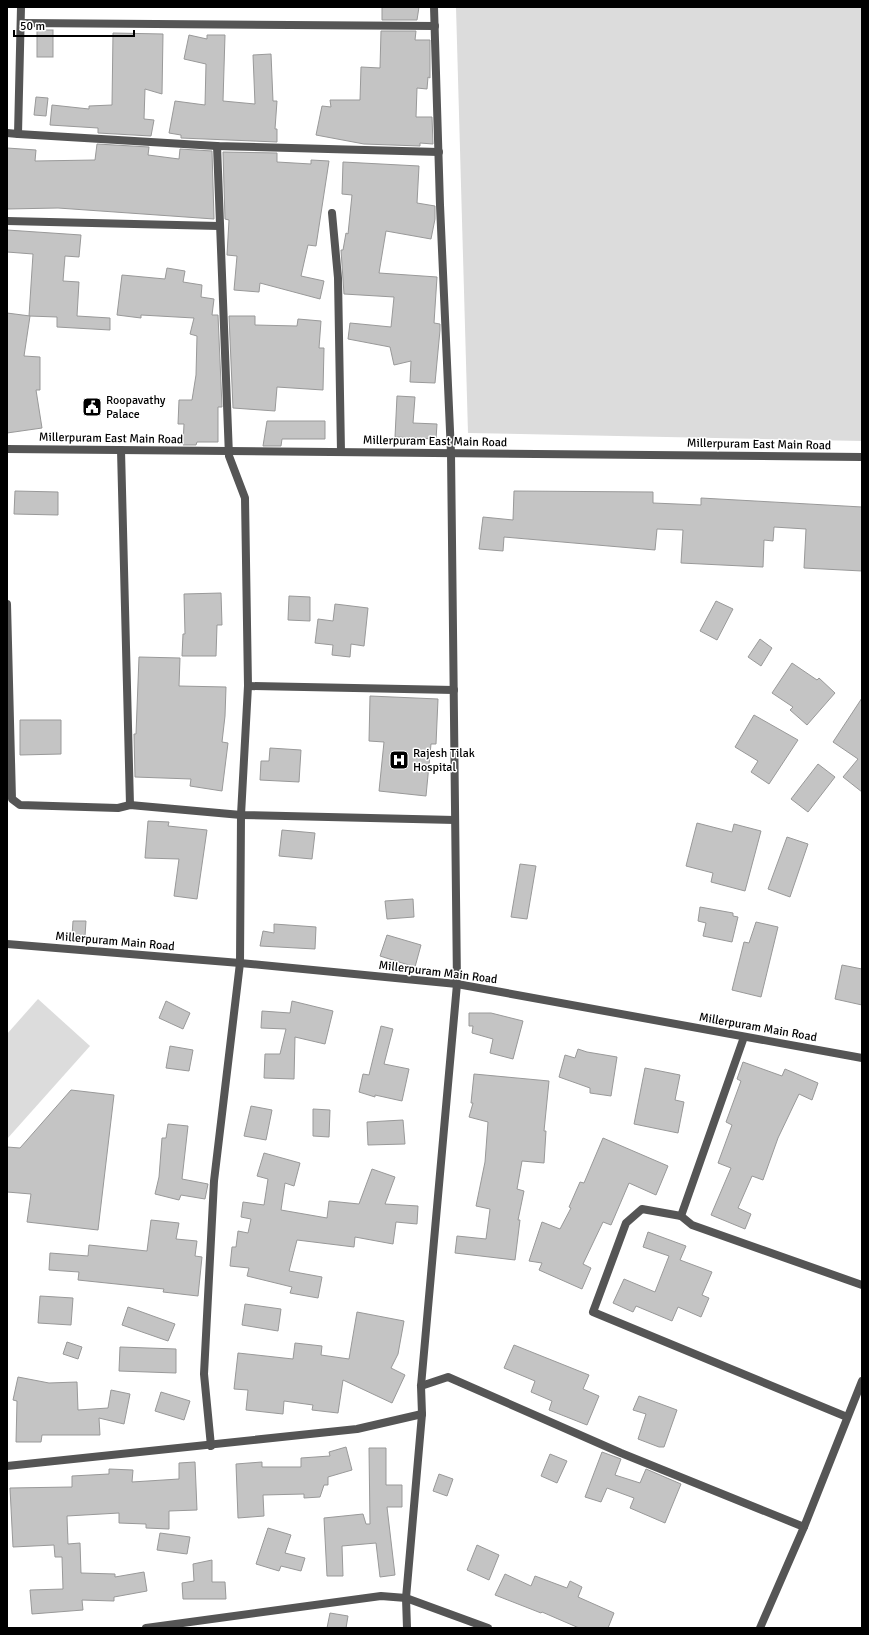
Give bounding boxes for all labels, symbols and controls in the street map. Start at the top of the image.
scale bar [14,12,134,38]
text: 50 m [20,19,45,34]
place label: Roopavathy Palace [106,393,166,422]
public building icon: Roopavathy Palace [81,396,103,418]
street label: Millerpuram East Main Road [39,430,183,447]
street label: Millerpuram East Main Road [363,433,507,450]
street label: Millerpuram East Main Road [687,436,831,453]
place label: Rajesh Tilak Hospital [413,746,475,775]
hospital icon: Rajesh Tilak Hospital [388,749,410,771]
street label: Millerpuram Main Road [55,929,175,954]
street label: Millerpuram Main Road [378,958,498,987]
street label: Millerpuram Main Road [698,1010,818,1045]

